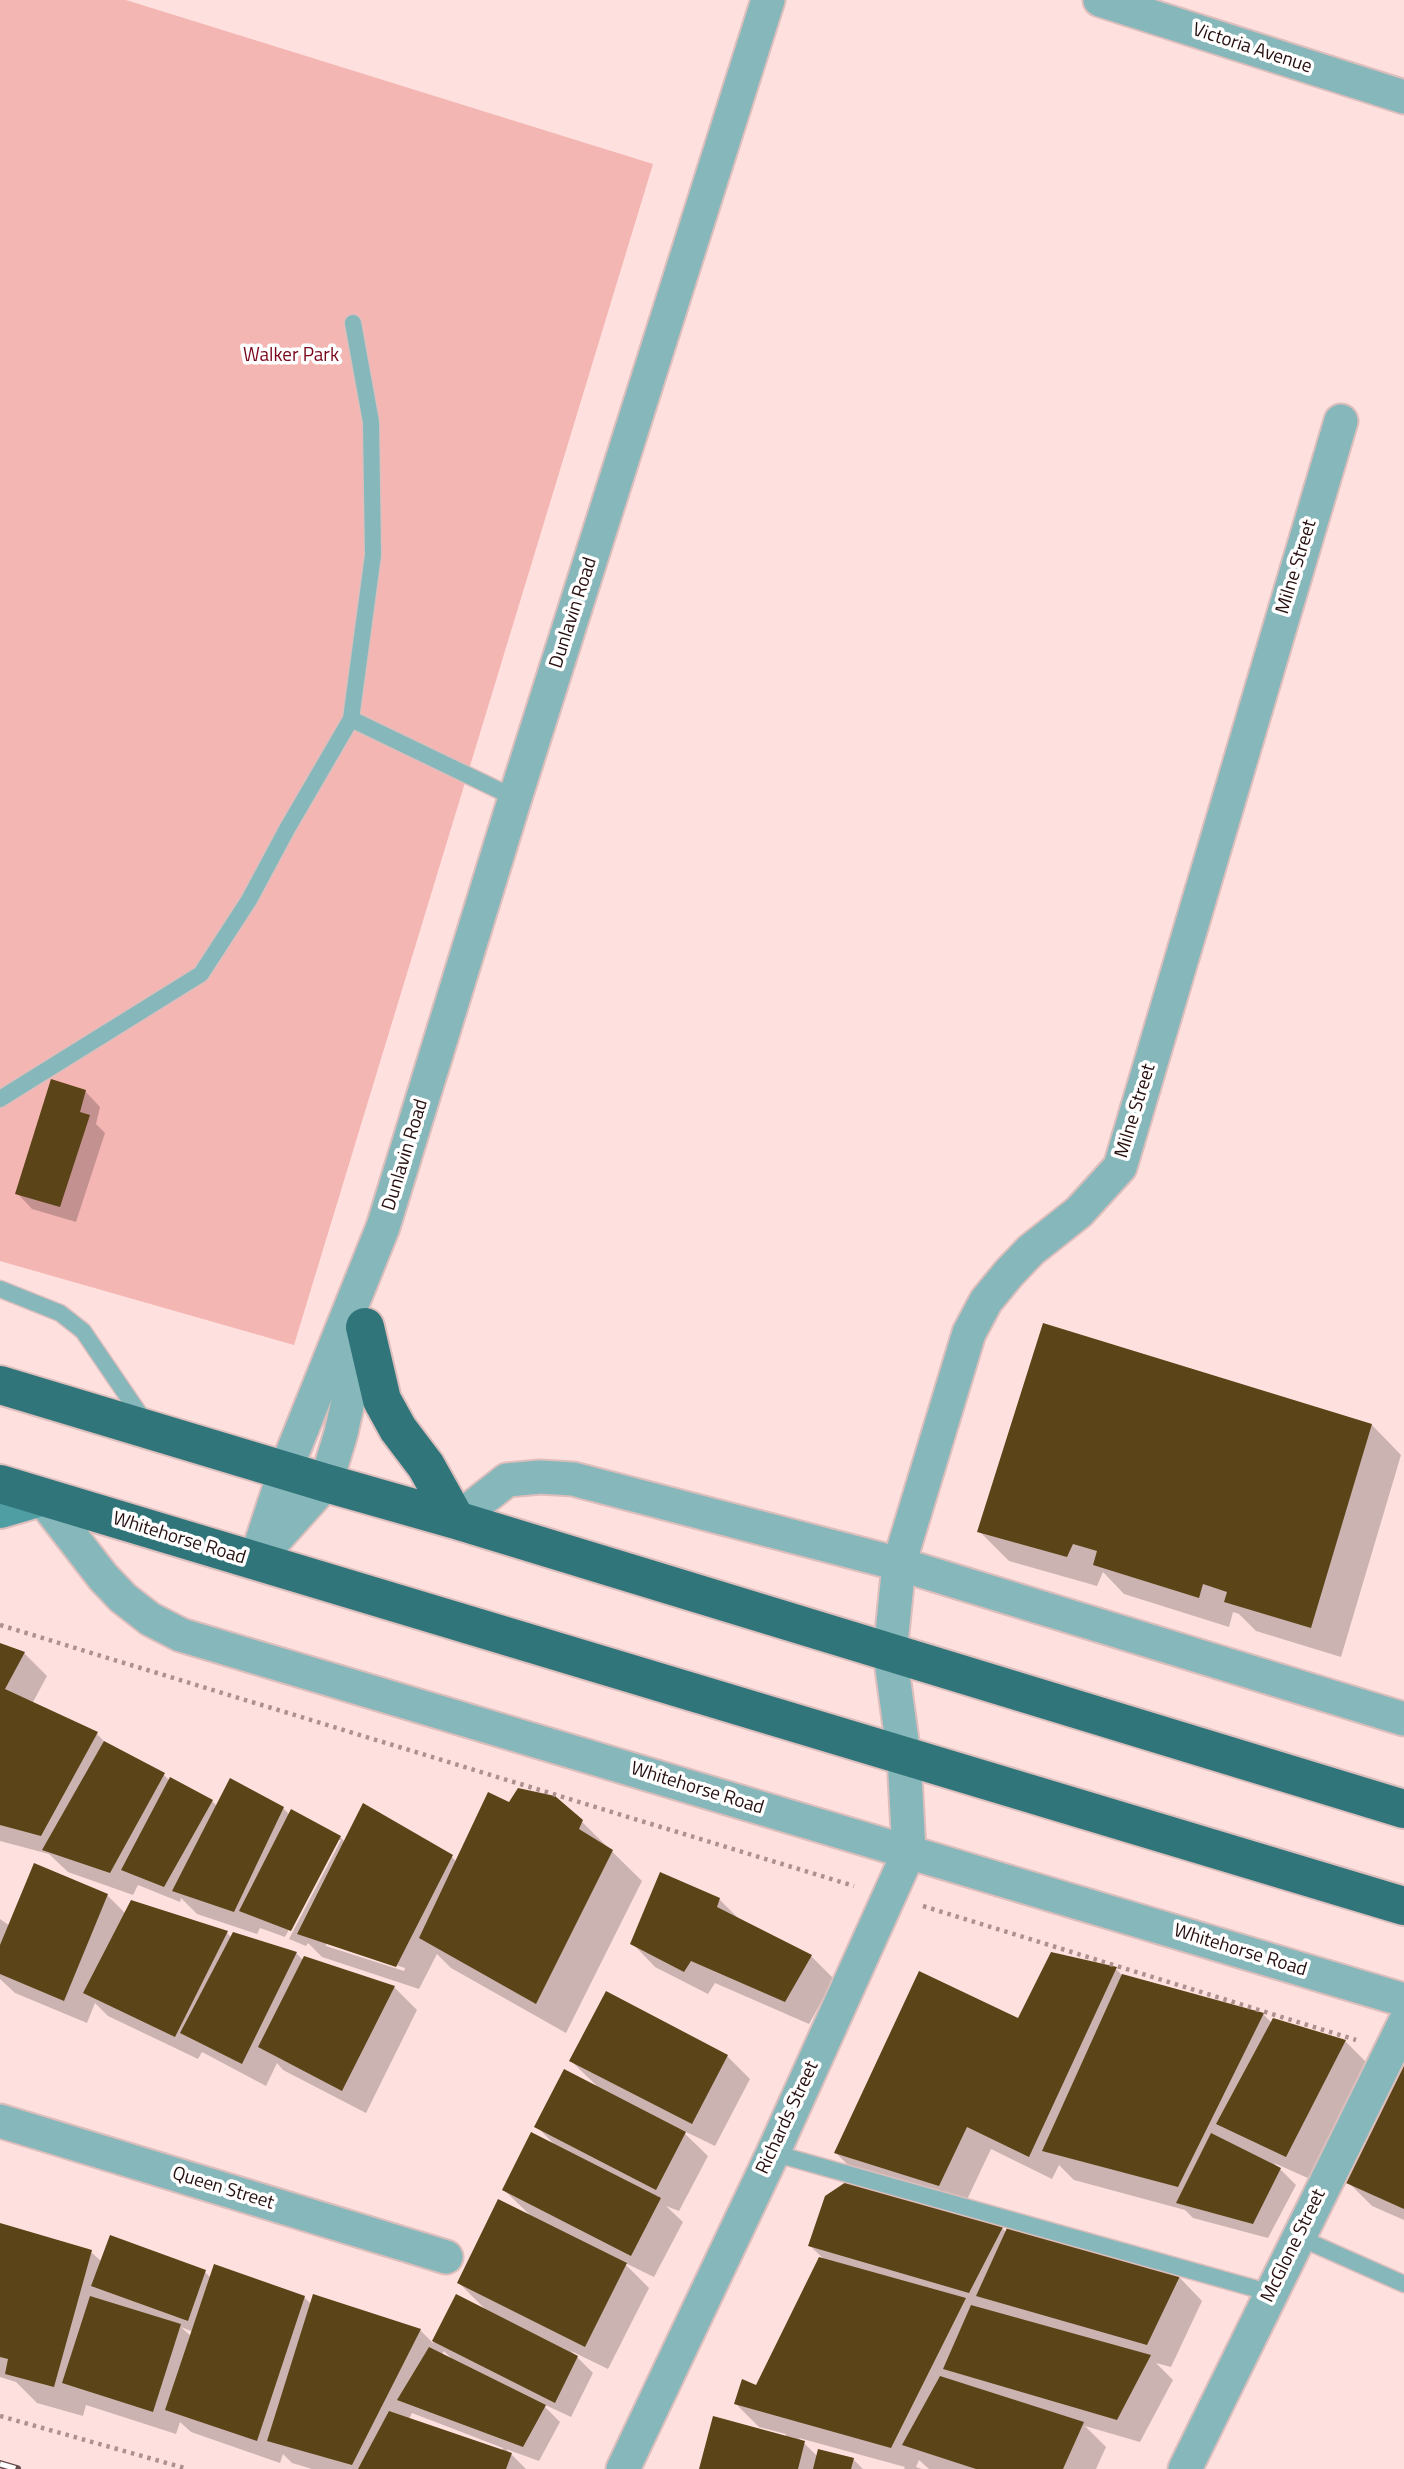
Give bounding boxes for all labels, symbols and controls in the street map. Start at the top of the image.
street label: Victoria Avenue [1189,19,1315,79]
park label: Walker Park [243,345,339,367]
street label: Milne Street [1272,517,1322,617]
street label: Dunlavin Road [545,555,603,671]
street label: Milne Street [1111,1061,1161,1161]
street label: Dunlavin Road [378,1097,434,1213]
street label: Whitehorse Road [110,1508,248,1570]
street label: Whitehorse Road [628,1758,766,1820]
street label: Whitehorse Road [1171,1920,1309,1982]
street label: Richards Street [752,2058,824,2178]
street label: Queen Street [169,2163,277,2215]
street label: McGlone Street [1257,2186,1331,2306]

